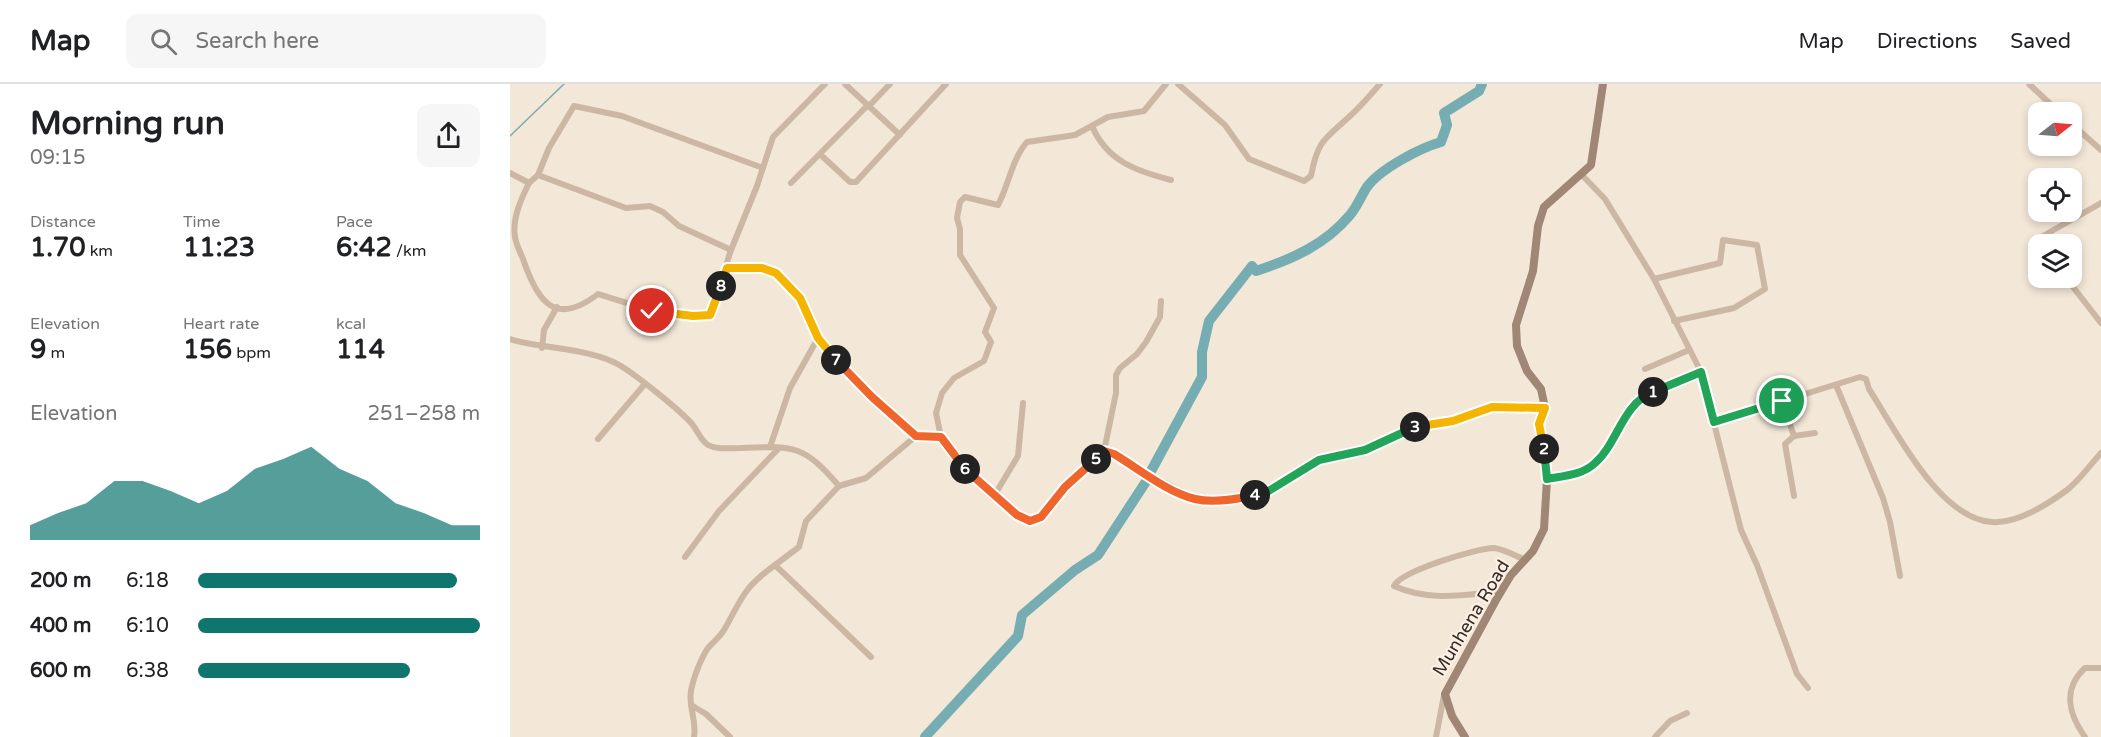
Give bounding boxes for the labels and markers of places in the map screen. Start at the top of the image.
pin: 8 [706,271,736,301]
pin [626,285,677,336]
pin: 7 [821,345,851,375]
pin [1756,375,1807,426]
pin: 1 [1638,377,1668,407]
pin: 3 [1400,412,1430,442]
pin: 2 [1529,434,1559,464]
pin: 5 [1081,444,1111,474]
pin: 6 [950,454,980,484]
pin: 4 [1240,480,1270,510]

